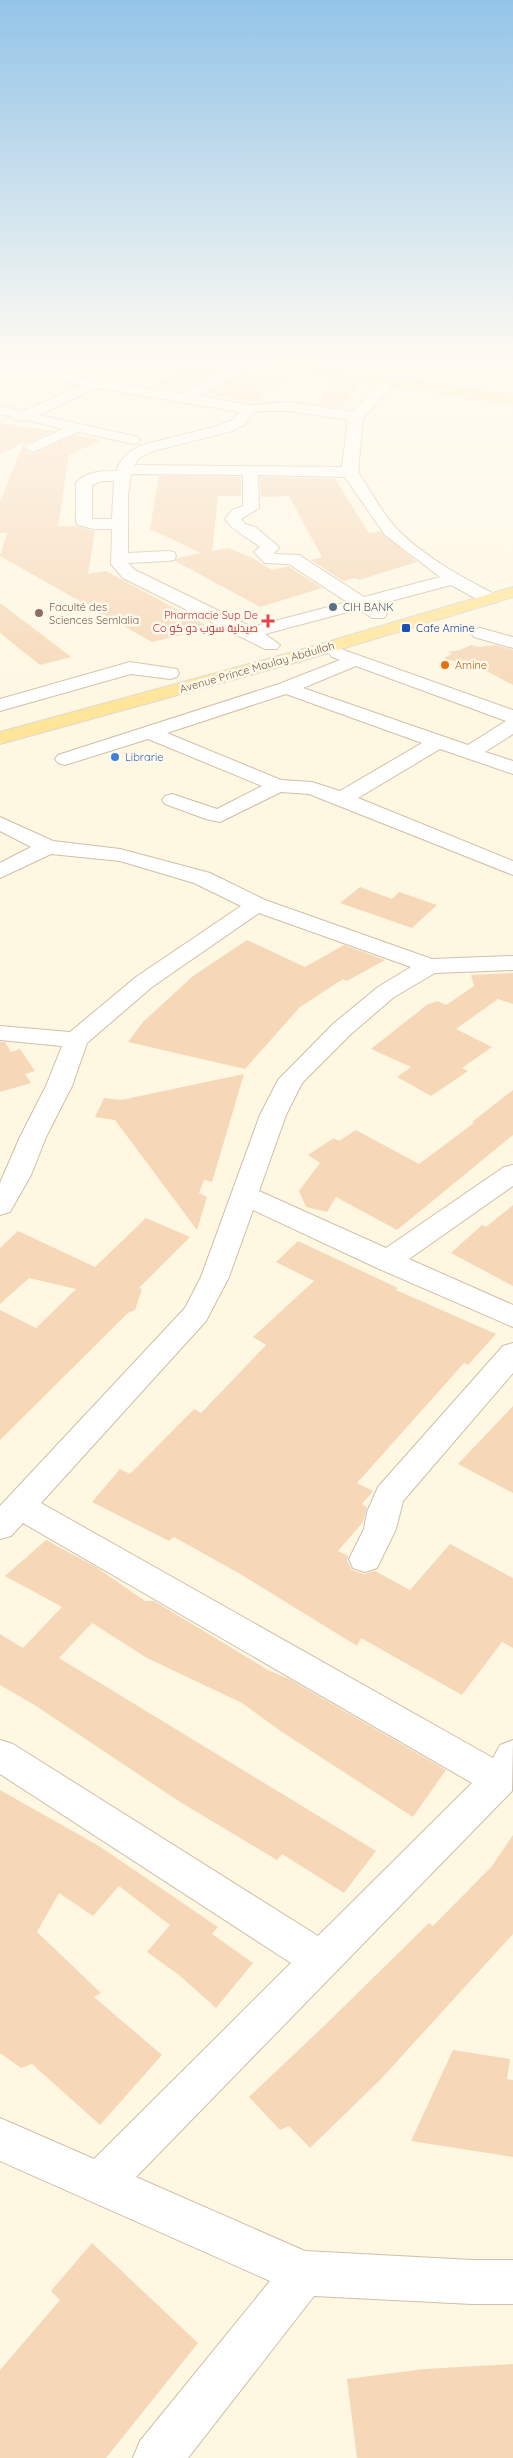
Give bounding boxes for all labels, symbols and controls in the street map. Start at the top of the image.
place label: Faculté des Sciences Semlalia [49,600,139,627]
place label: CIH BANK [343,600,394,614]
marker: CIH BANK [327,601,339,613]
marker: Faculté des Sciences Semlalia [33,607,45,619]
place label: Pharmacie Sup De Co صيدلية سوب دو كو [153,608,258,635]
marker: Pharmacie Sup De Co صيدلية سوب دو كو [262,615,274,627]
place label: Cafe Amine [416,621,475,635]
marker: Cafe Amine [400,622,412,634]
street label: Avenue Prince Moulay Abdullah [178,638,336,696]
place label: Amine [455,658,487,672]
marker: Amine [439,659,451,671]
place label: Librarie [125,750,163,764]
marker: Librarie [109,751,121,763]

